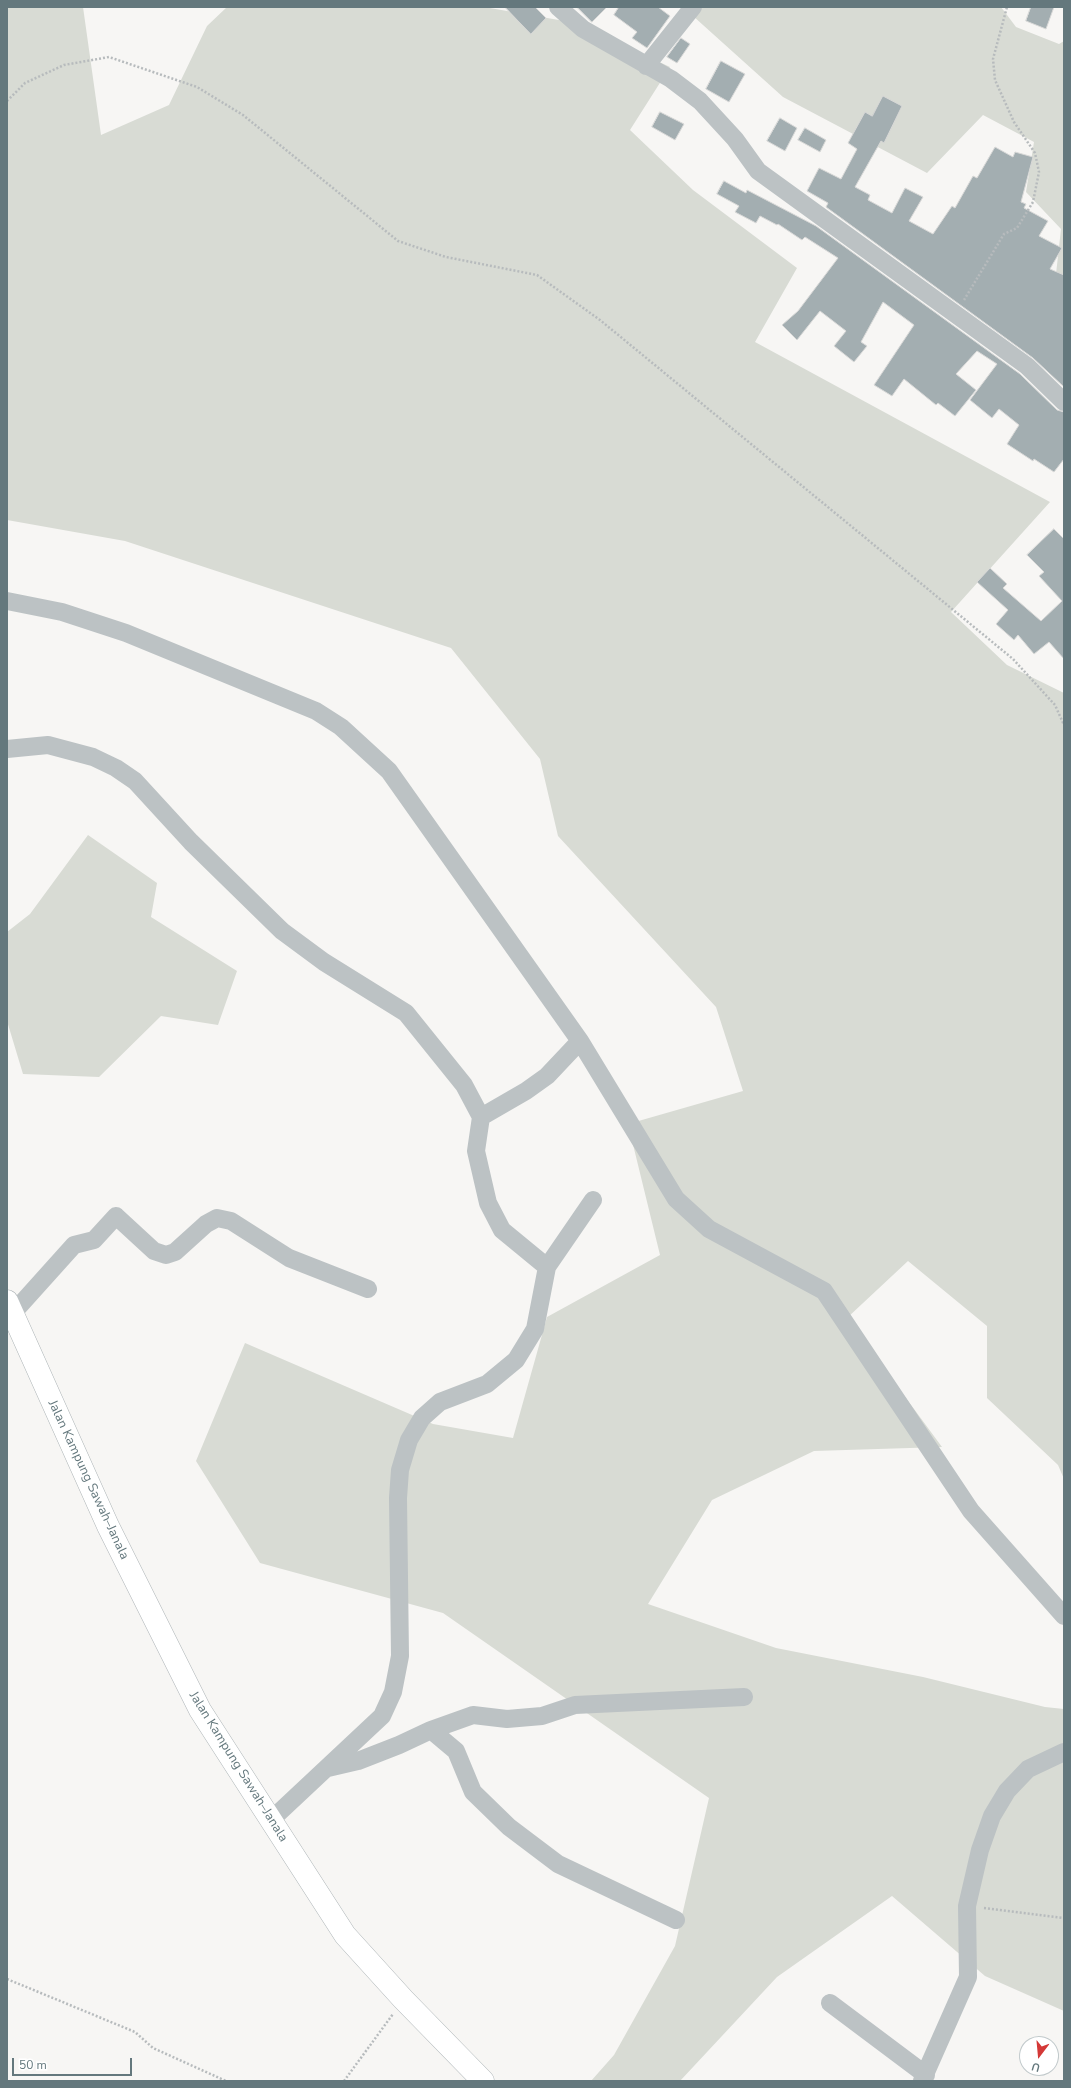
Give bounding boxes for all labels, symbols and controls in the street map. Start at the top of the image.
street label: Jalan Kampung Sawah–Janala [44,1398,132,1562]
street label: Jalan Kampung Sawah–Janala [185,1689,291,1845]
north arrow [1019,2036,1059,2076]
scale bar [14,2050,134,2076]
text: 50 m [19,2057,47,2073]
text: U [1030,2059,1042,2075]

